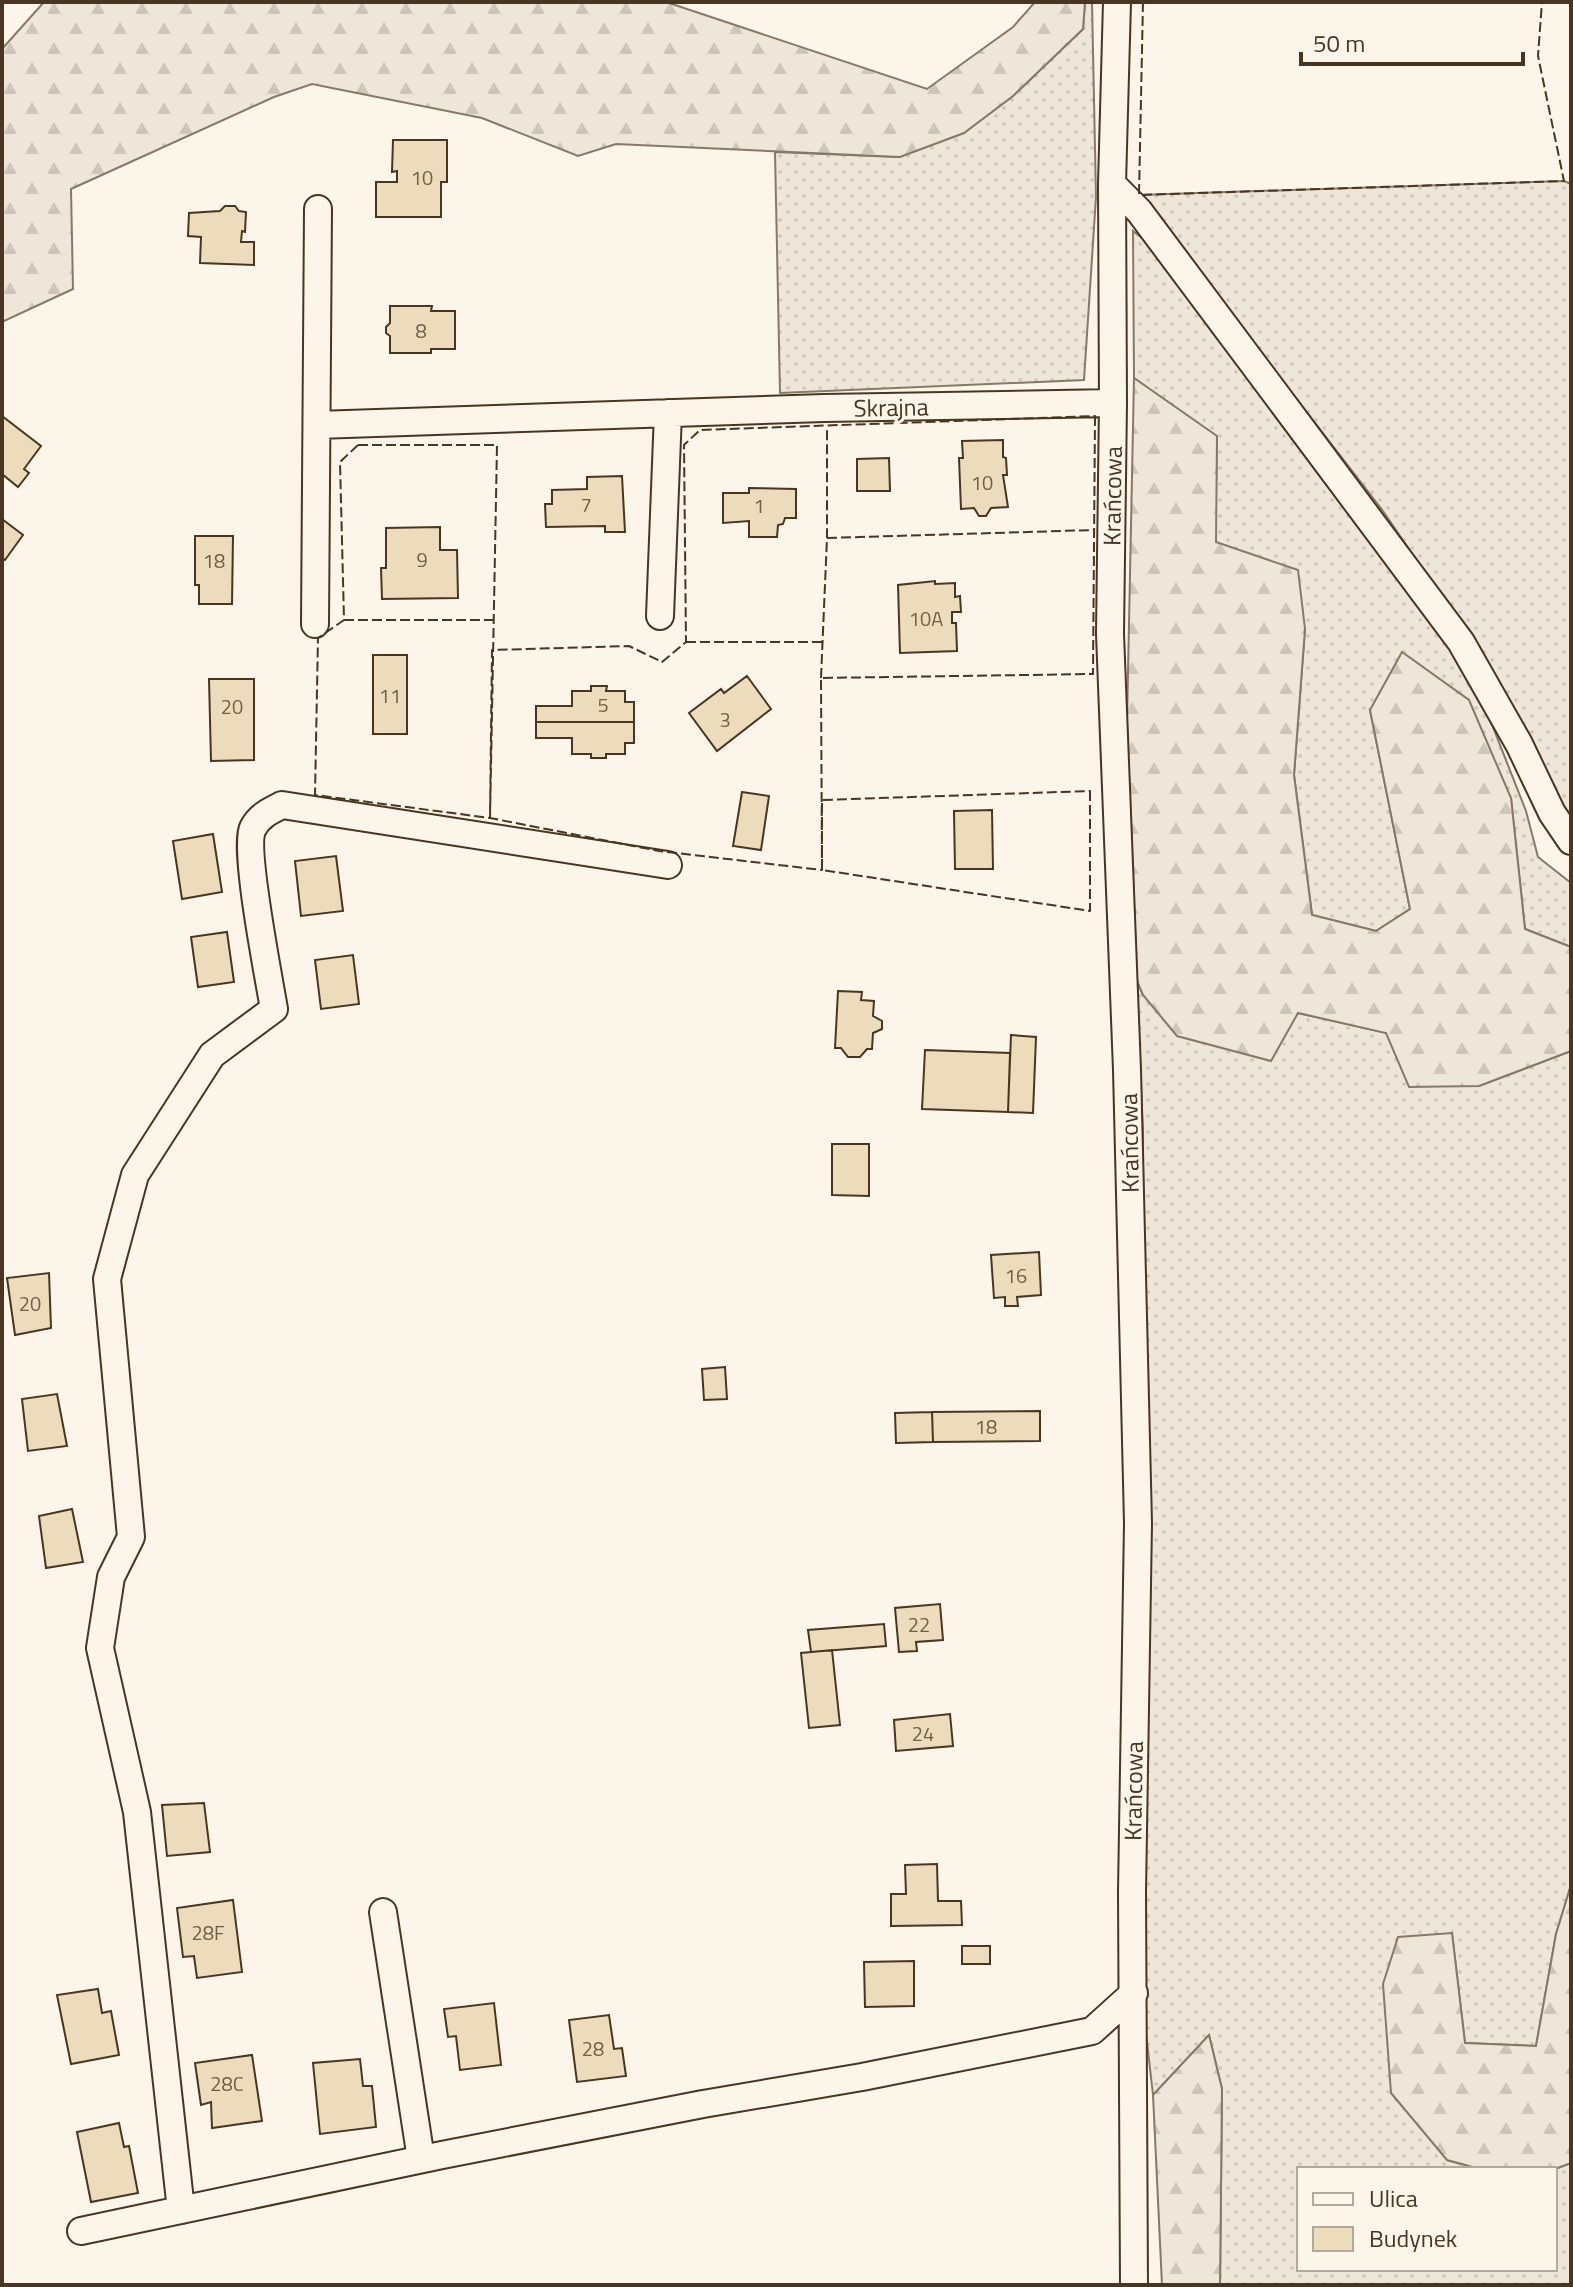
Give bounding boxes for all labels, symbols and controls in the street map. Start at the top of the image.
scale bar [1301,16,1523,66]
text: 50 m [1313,25,1365,61]
house number: 10 [411,162,433,193]
house number: 8 [415,315,427,346]
street label: Skrajna [853,388,929,426]
street label: Krańcowa [1093,446,1131,546]
house number: 10 [971,467,993,498]
house number: 7 [580,489,592,520]
house number: 1 [753,490,765,521]
house number: 9 [416,544,428,575]
house number: 18 [203,545,225,576]
house number: 10A [909,603,943,634]
house number: 11 [379,680,401,711]
house number: 5 [597,689,609,720]
house number: 20 [221,691,243,722]
house number: 3 [719,704,731,735]
street label: Krańcowa [1110,1093,1148,1193]
house number: 16 [1005,1260,1027,1291]
house number: 20 [19,1288,41,1319]
house number: 18 [975,1411,997,1442]
house number: 22 [908,1609,930,1640]
house number: 24 [912,1718,934,1749]
street label: Krańcowa [1114,1741,1152,1841]
house number: 28F [192,1917,224,1948]
house number: 28 [582,2033,604,2064]
house number: 28C [210,2068,244,2099]
legend [1297,2167,1557,2271]
text: Ulica [1369,2180,1418,2216]
text: Budynek [1369,2220,1458,2256]

